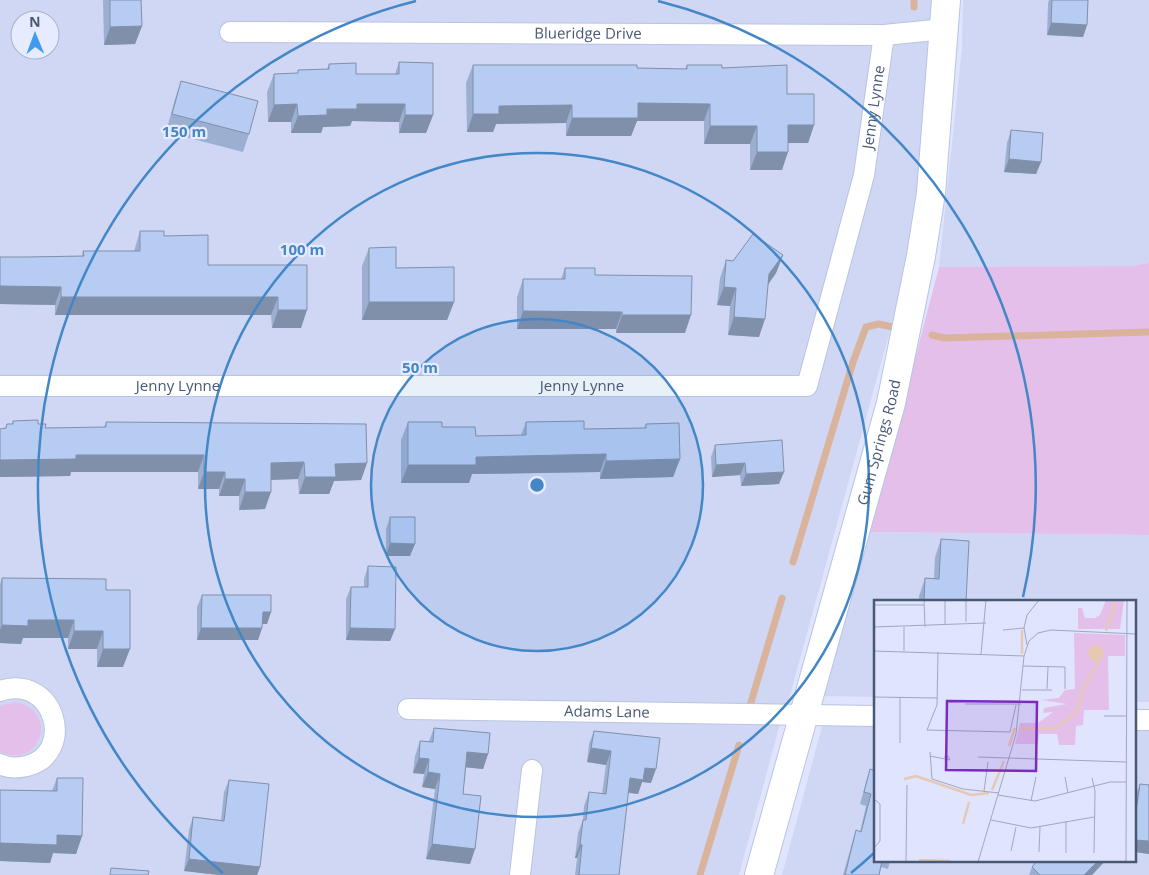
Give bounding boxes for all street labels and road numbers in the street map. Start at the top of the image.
street label: Blueridge Drive [534,22,642,43]
street label: Jenny Lynne [857,64,889,152]
street label: Jenny Lynne [134,375,220,395]
street label: Jenny Lynne [538,375,624,395]
street label: Gum Springs Road [852,378,905,507]
street label: Adams Lane [564,700,650,722]

